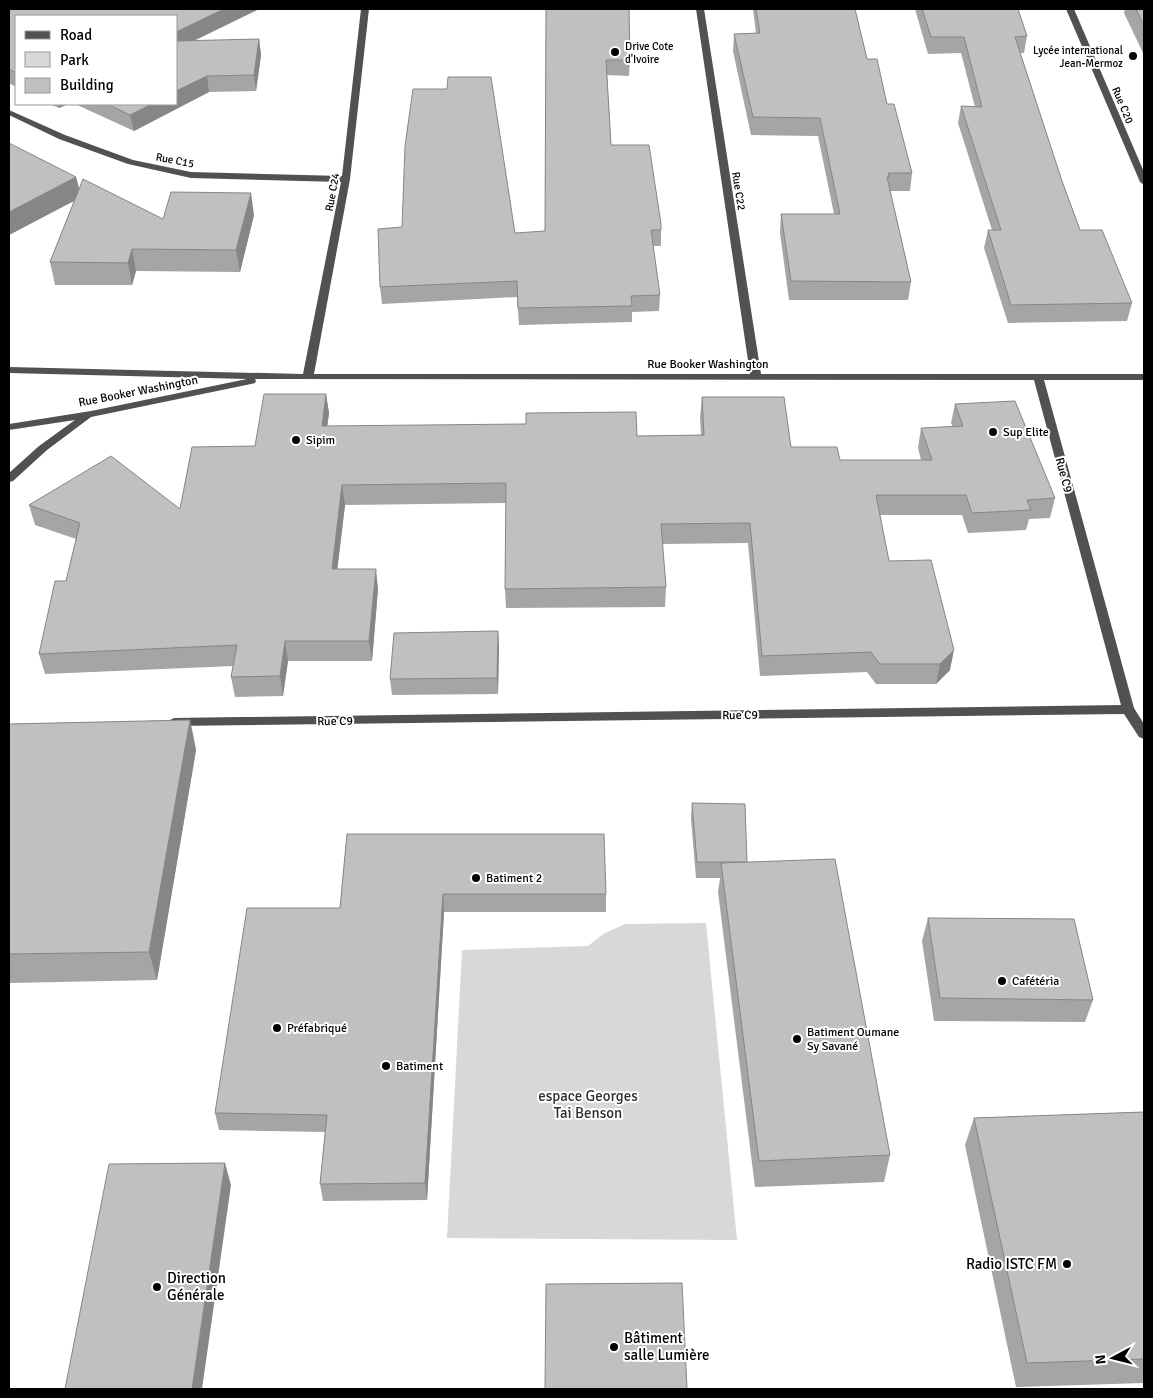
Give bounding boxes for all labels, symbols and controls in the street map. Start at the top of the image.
legend [15,15,178,105]
text: Road [60,26,92,44]
place label: Drive Cote d'Ivoire [625,40,673,66]
place label: Lycée international Jean-Mermoz [1033,44,1123,70]
marker: Drive Cote d'Ivoire [609,46,621,58]
marker: Lycée international Jean-Mermoz [1127,50,1139,62]
text: Park [60,51,89,69]
text: Building [60,76,114,94]
street label: Rue C20 [1109,85,1136,126]
street label: Rue C15 [155,150,195,171]
street label: Rue C22 [729,171,748,211]
street label: Rue C24 [323,172,342,212]
street label: Rue Booker Washington [647,357,769,372]
street label: Rue Booker Washington [77,373,199,410]
place label: Sup Elite [1003,425,1049,440]
marker: Sup Elite [987,426,999,438]
place label: Sipim [306,433,335,448]
marker: Sipim [290,434,302,446]
street label: Rue C9 [1052,456,1075,494]
street label: Rue C9 [722,708,758,723]
street label: Rue C9 [317,714,353,729]
place label: Batiment 2 [486,871,542,886]
marker: Batiment 2 [470,872,482,884]
place label: Cafétéria [1012,974,1059,989]
marker: Cafétéria [996,975,1008,987]
place label: Préfabriqué [287,1021,347,1036]
marker: Préfabriqué [271,1022,283,1034]
place label: Batiment Oumane Sy Savané [807,1025,899,1054]
marker: Batiment Oumane Sy Savané [791,1033,803,1045]
place label: Batiment [396,1059,443,1074]
marker: Batiment [380,1060,392,1072]
park label: espace Georges Tai Benson [538,1087,638,1122]
place label: Radio ISTC FM [966,1255,1057,1273]
marker: Radio ISTC FM [1061,1258,1073,1270]
place label: Direction Générale [167,1269,226,1304]
marker: Direction Générale [151,1281,163,1293]
place label: Bâtiment salle Lumière [624,1329,709,1364]
north arrow [1088,1333,1138,1383]
marker: Bâtiment salle Lumière [608,1341,620,1353]
text: N [1092,1354,1110,1365]

